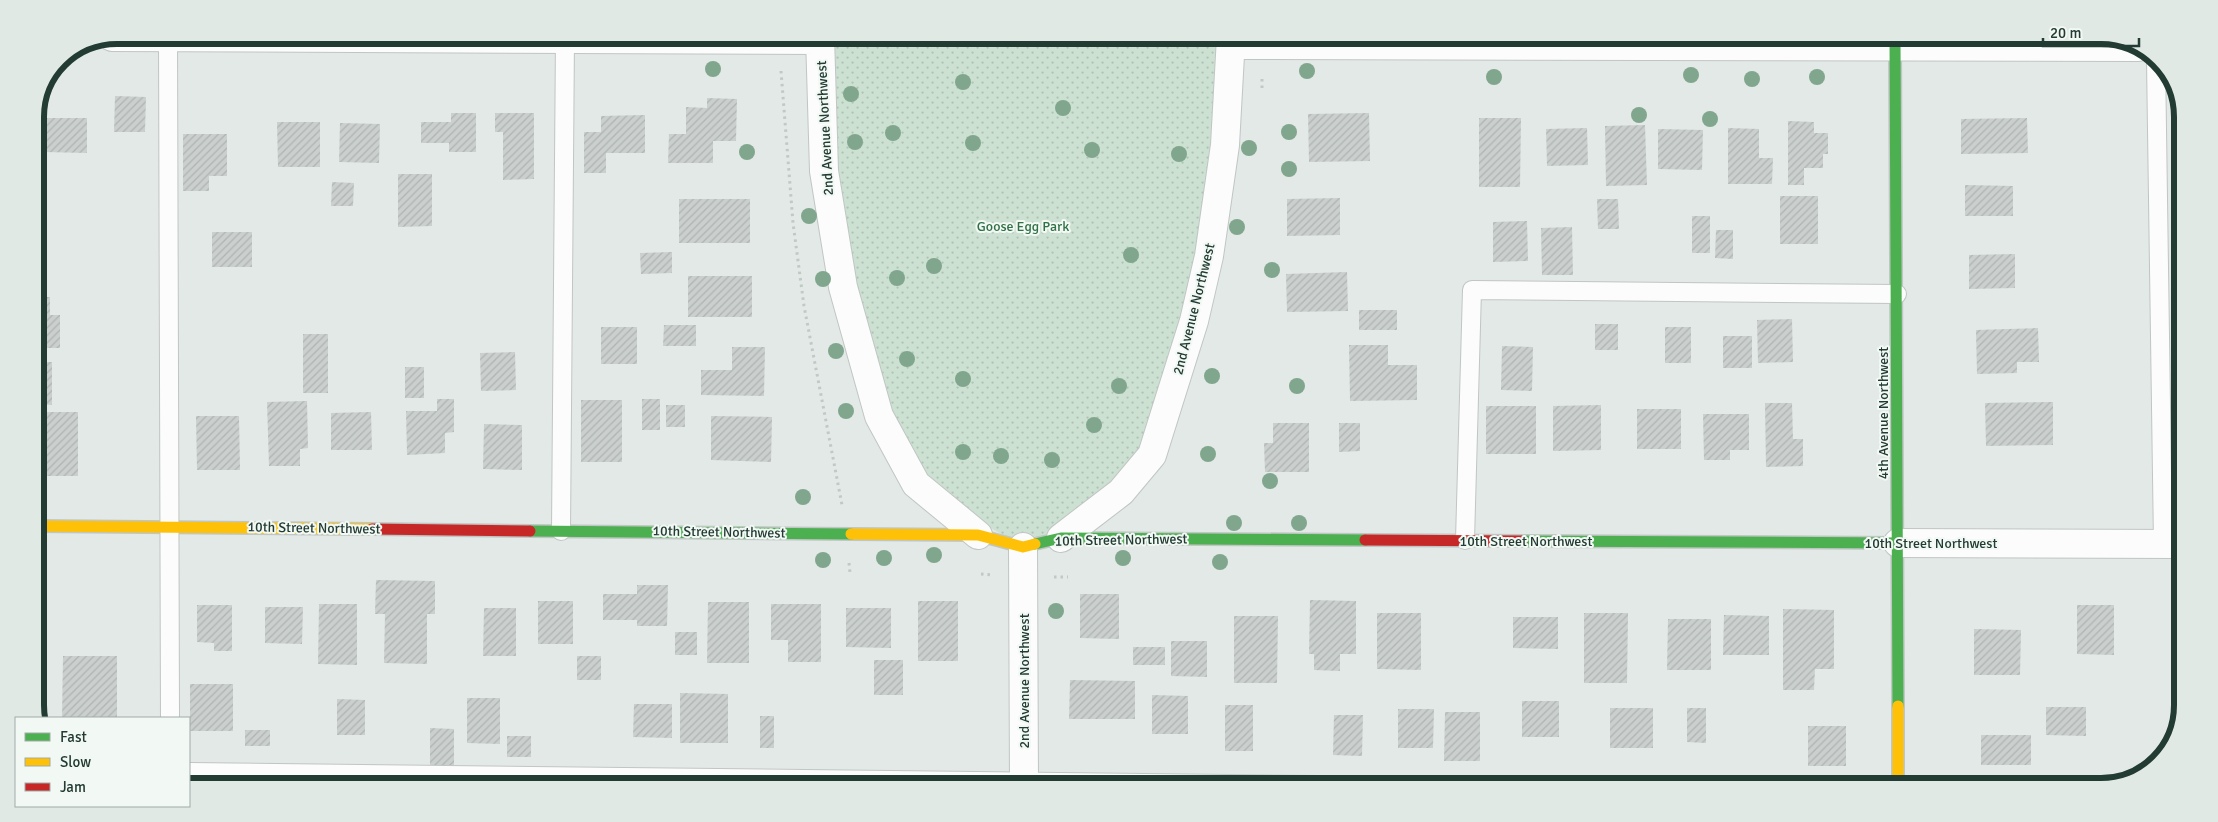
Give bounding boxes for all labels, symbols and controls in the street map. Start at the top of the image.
scale bar [2043,15,2139,47]
text: 20 m [2050,24,2081,42]
street label: 2nd Avenue Northwest [813,60,837,196]
park label: Goose Egg Park [977,218,1069,235]
street label: 2nd Avenue Northwest [1169,241,1219,377]
street label: 4th Avenue Northwest [1875,347,1892,479]
street label: 10th Street Northwest [247,518,381,538]
street label: 10th Street Northwest [652,522,786,542]
street label: 10th Street Northwest [1054,530,1188,550]
street label: 10th Street Northwest [1460,533,1592,550]
street label: 10th Street Northwest [1865,535,1997,552]
street label: 2nd Avenue Northwest [1016,613,1033,749]
legend [15,717,190,807]
text: Fast [60,728,87,746]
text: Slow [60,753,91,771]
text: Jam [60,778,86,796]

